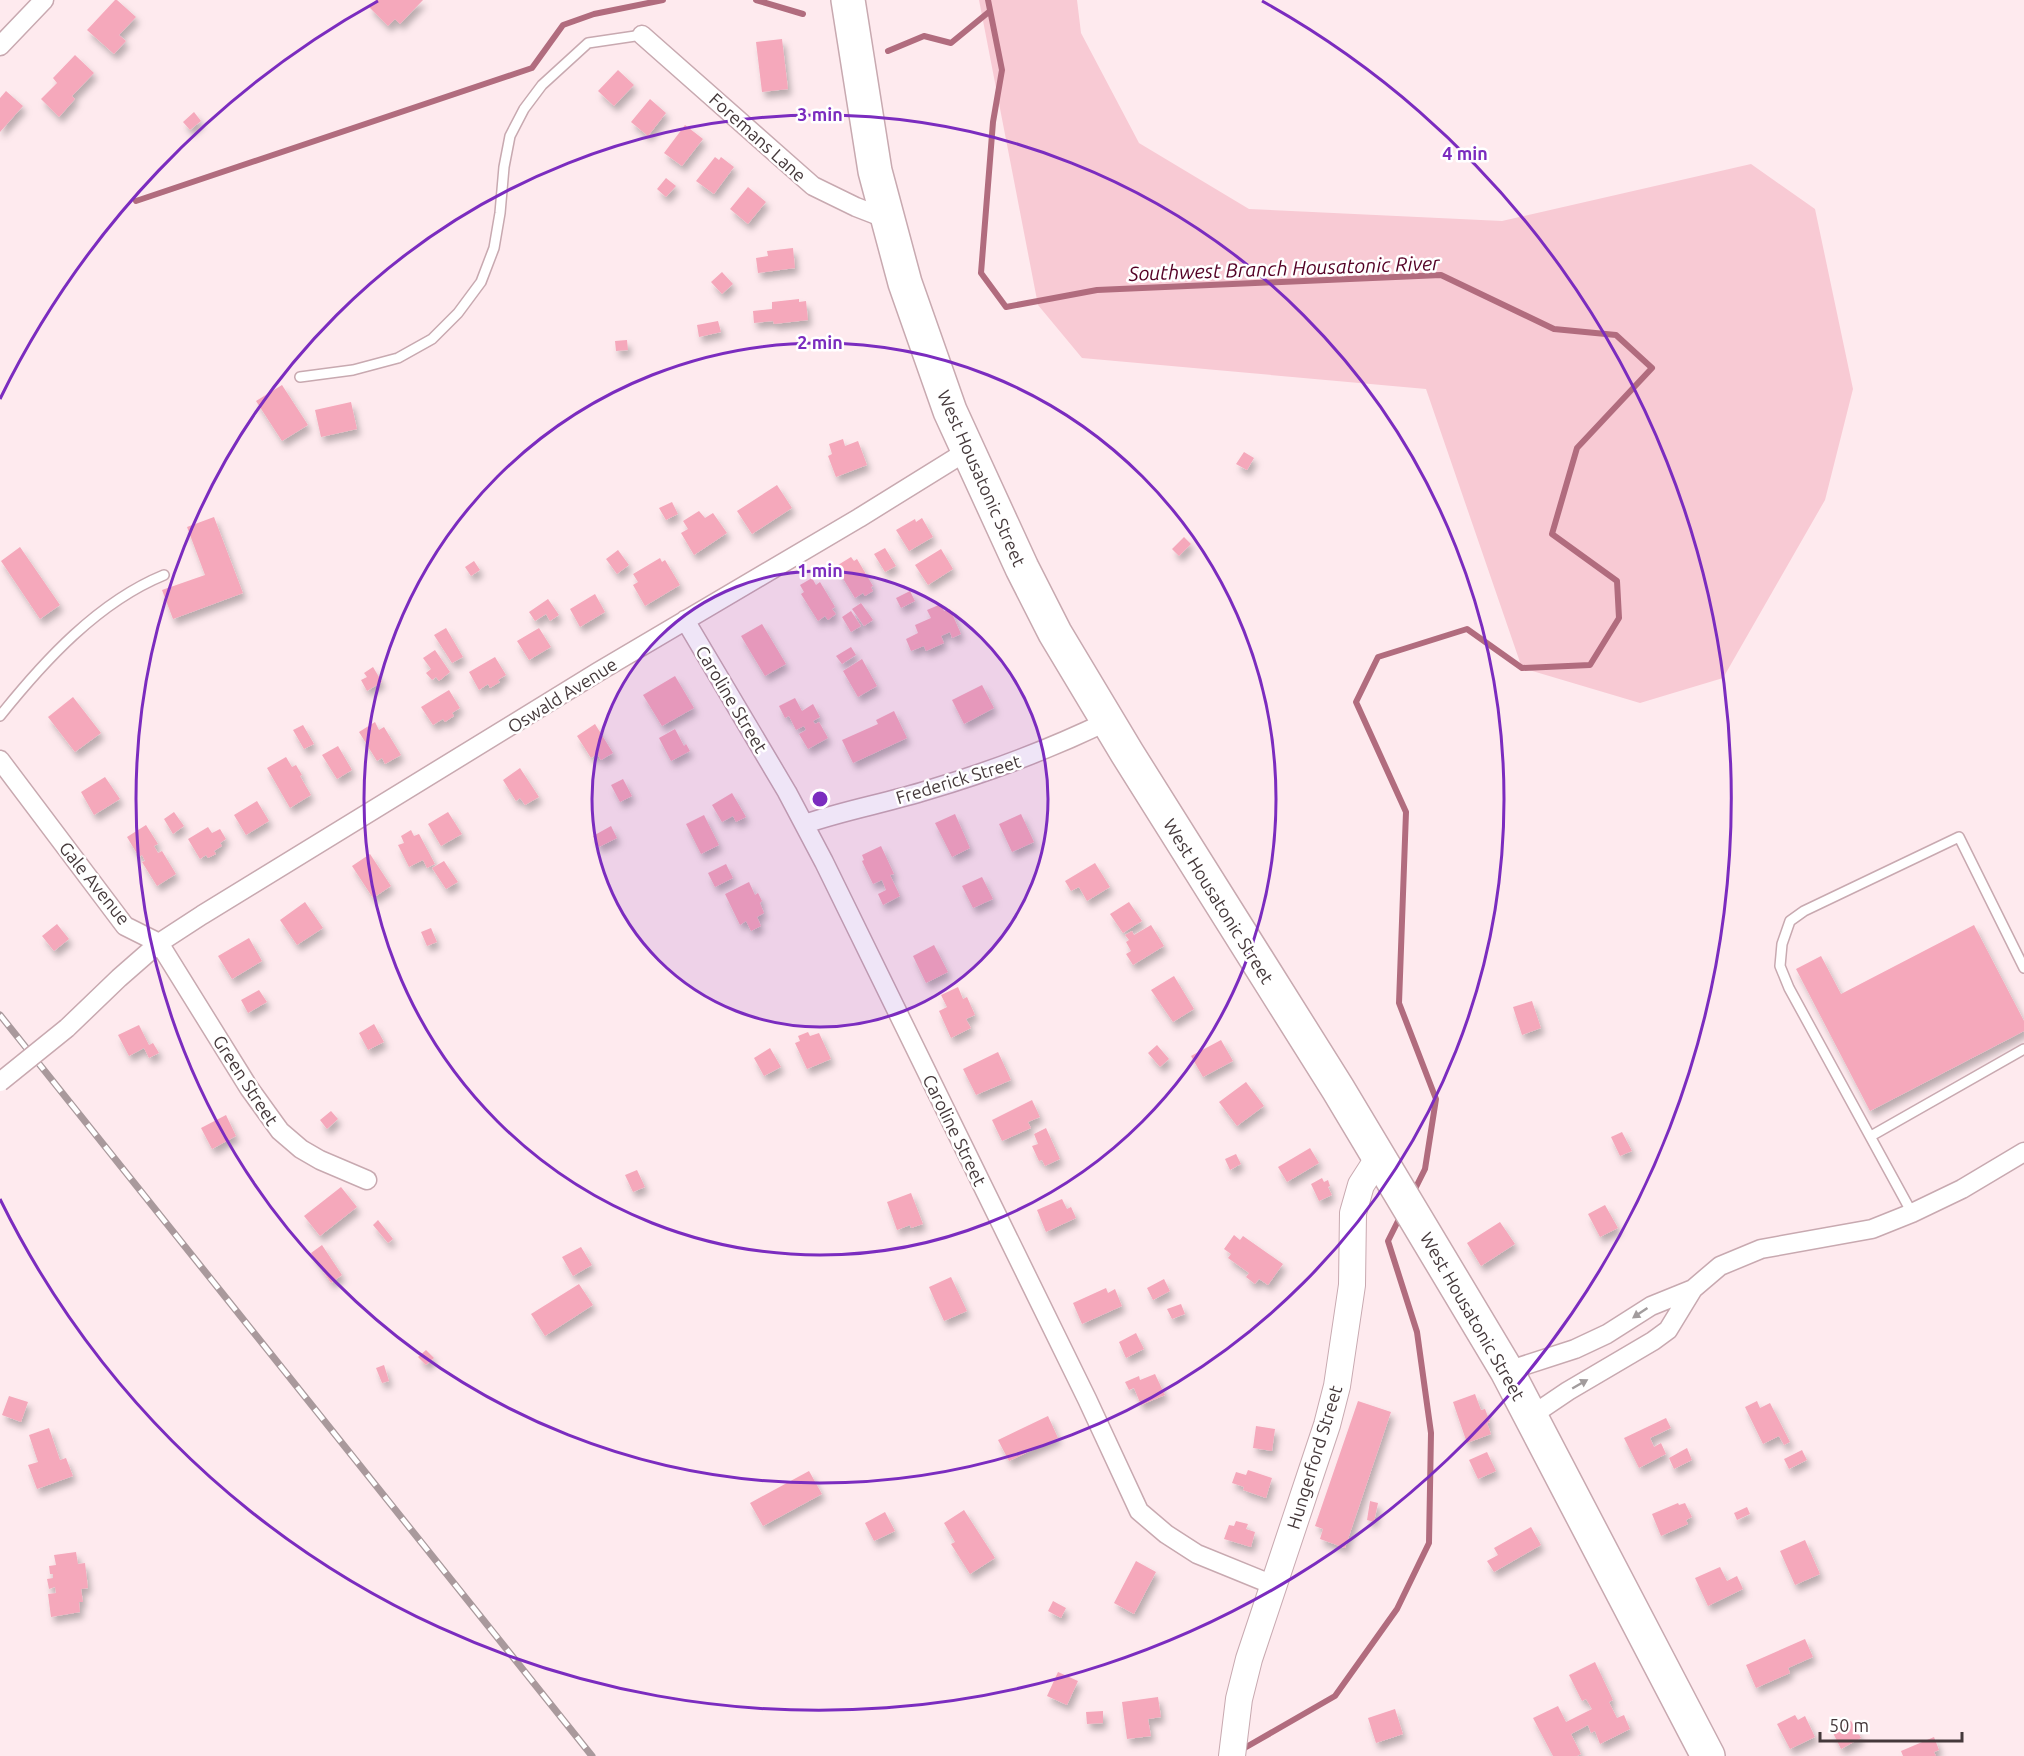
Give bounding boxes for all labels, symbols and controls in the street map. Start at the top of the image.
street label: Foremans Lane [706,89,810,185]
text: 3 min [797,104,843,124]
text: 4 min [1442,143,1488,163]
water label: Southwest Branch Housatonic River [1127,251,1441,285]
text: 2 min [797,332,843,352]
street label: West Housatonic Street [934,387,1030,569]
text: 1 min [797,560,843,580]
street label: Caroline Street [692,642,772,756]
street label: Oswald Avenue [504,653,620,737]
street label: Frederick Street [893,751,1023,807]
centre of rings [810,789,830,809]
street label: West Housatonic Street [1160,815,1278,987]
street label: Gale Avenue [56,838,134,928]
street label: Green Street [209,1031,283,1129]
street label: Caroline Street [919,1071,991,1189]
street label: West Housatonic Street [1417,1228,1529,1404]
one-way arrow [1632,1307,1648,1318]
one-way arrow [1572,1378,1588,1389]
street label: Hungerford Street [1283,1383,1345,1531]
scale bar [1820,1705,1962,1743]
text: 50 m [1829,1715,1869,1735]

